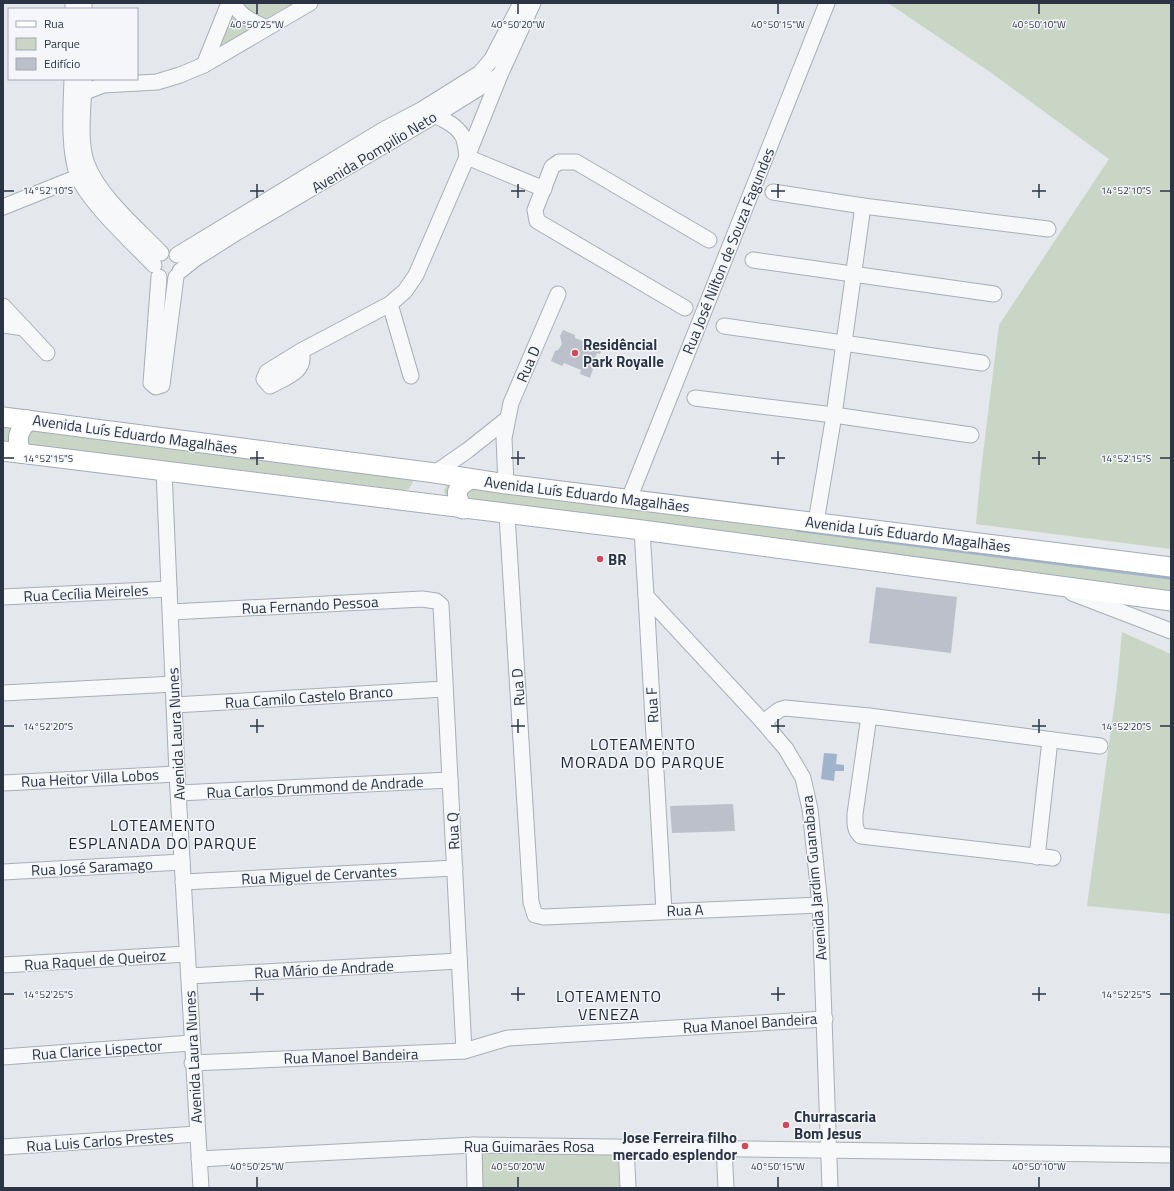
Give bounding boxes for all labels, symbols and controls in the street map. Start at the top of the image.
legend [8,8,138,80]
text: Rua [44,14,64,33]
text: 40°50'25"W [230,17,284,32]
text: 40°50'20"W [491,17,545,32]
text: 40°50'15"W [751,17,805,32]
text: 40°50'10"W [1012,17,1066,32]
text: Parque [44,34,80,53]
text: Edifício [44,54,80,73]
street label: Avenida Pompilio Neto [307,105,441,199]
street label: Rua José Nilton de Souza Fagundes [676,144,780,358]
text: 14°52'10"S [23,183,73,198]
text: 14°52'10"S [1101,183,1151,198]
place label: Residêncial Park Royalle [583,333,664,373]
street label: Rua D [510,342,546,386]
marker: Residêncial Park Royalle [570,348,580,358]
street label: Avenida Luís Eduardo Magalhães [31,408,239,460]
text: 14°52'15"S [23,451,73,466]
text: 14°52'15"S [1101,451,1151,466]
street label: Avenida Luís Eduardo Magalhães [483,470,691,518]
street label: Avenida Luís Eduardo Magalhães [804,510,1012,558]
place label: BR [608,548,626,571]
marker: BR [595,554,605,564]
street label: Rua Cecília Meireles [23,578,149,608]
street label: Rua Fernando Pessoa [241,590,379,620]
street label: Avenida Laura Nunes [161,667,191,801]
street label: Rua D [505,667,531,707]
street label: Rua Camilo Castelo Branco [224,680,394,714]
street label: Rua F [640,686,664,724]
text: 14°52'20"S [23,719,73,734]
text: 14°52'20"S [1101,719,1151,734]
district label: LOTEAMENTO MORADA DO PARQUE [561,732,725,774]
street label: Rua Heitor Villa Lobos [20,763,160,793]
street label: Rua Carlos Drummond de Andrade [206,770,424,804]
street label: Avenida Jardim Guanabara [795,794,833,962]
street label: Rua Q [441,811,465,851]
district label: LOTEAMENTO ESPLANADA DO PARQUE [68,813,258,855]
street label: Rua José Saramago [30,852,154,882]
street label: Rua Miguel de Cervantes [241,859,397,891]
street label: Rua A [666,898,704,922]
street label: Rua Raquel de Queiroz [23,944,167,976]
street label: Rua Mário de Andrade [254,954,394,984]
district label: LOTEAMENTO VENEZA [556,984,662,1026]
text: 14°52'25"S [23,987,73,1002]
text: 14°52'25"S [1101,987,1151,1002]
street label: Avenida Laura Nunes [178,990,208,1124]
street label: Rua Manoel Bandeira [682,1007,818,1039]
street label: Rua Clarice Lispector [31,1034,163,1066]
street label: Rua Manoel Bandeira [283,1042,419,1070]
place label: Churrascaria Bom Jesus [794,1105,876,1145]
marker: Churrascaria Bom Jesus [781,1120,791,1130]
street label: Rua Luis Carlos Prestes [26,1124,174,1158]
place label: Jose Ferreira filho mercado esplendor [613,1126,737,1166]
street label: Rua Guimarães Rosa [464,1135,595,1158]
marker: Jose Ferreira filho mercado esplendor [740,1141,750,1151]
text: 40°50'25"W [230,1159,284,1174]
text: 40°50'20"W [491,1159,545,1174]
text: 40°50'15"W [751,1159,805,1174]
text: 40°50'10"W [1012,1159,1066,1174]

